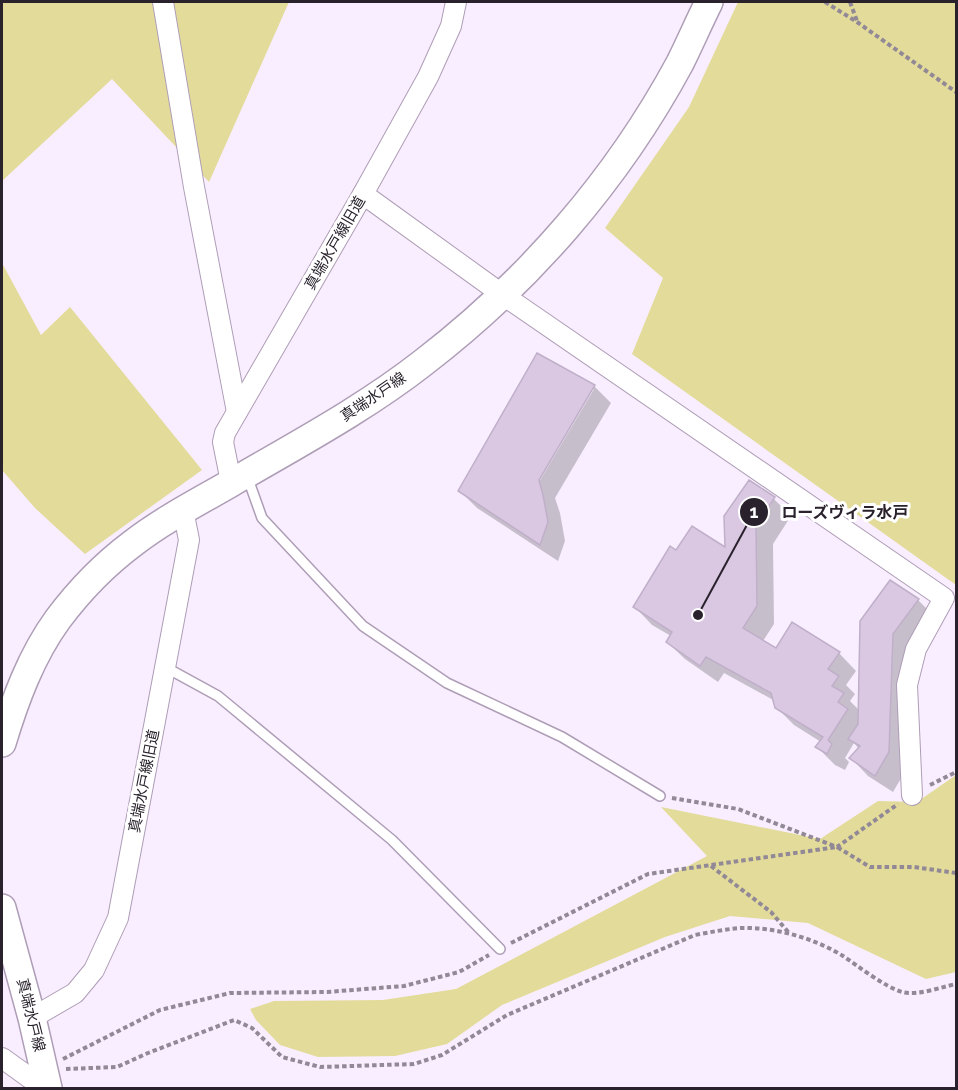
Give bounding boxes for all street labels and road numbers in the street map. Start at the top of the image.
street label: 真端水戸線旧道 [301,193,369,293]
street label: 真端水戸線 [337,369,409,425]
street label: 真端水戸線旧道 [125,728,163,834]
street label: 真端水戸線 [13,976,49,1054]

